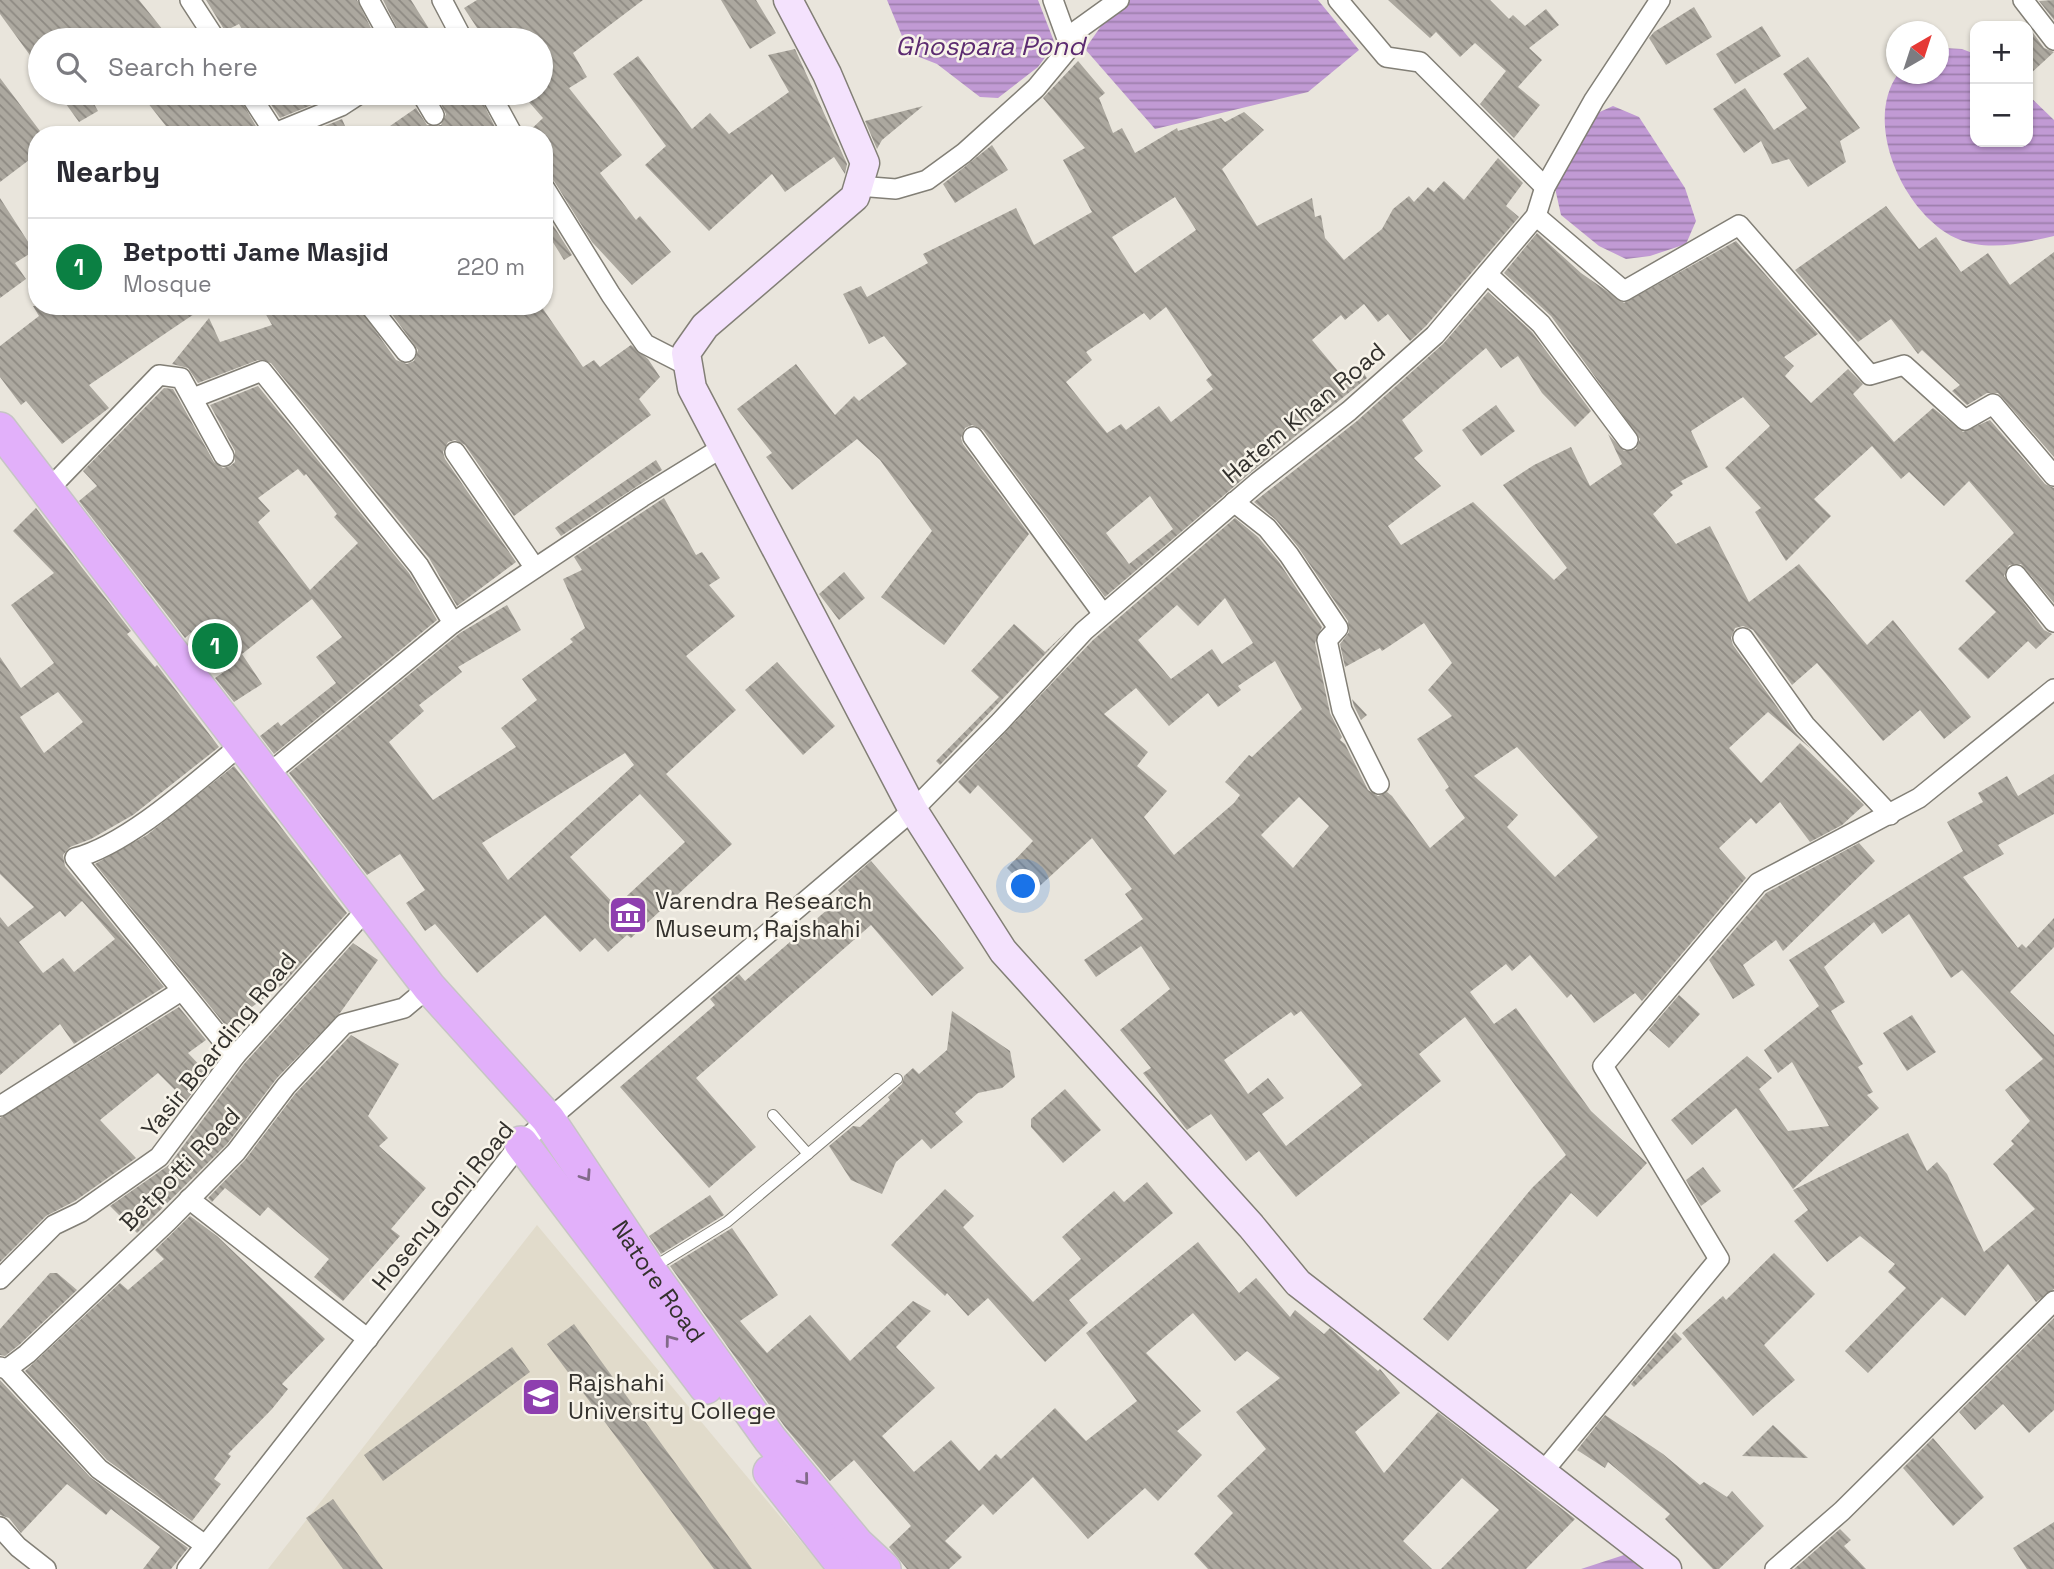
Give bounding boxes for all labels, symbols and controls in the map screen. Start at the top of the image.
north arrow [1886,21,1949,84]
map controls [1970,21,2033,147]
button: + [1970,21,2033,84]
search box [28,28,553,105]
water label: Ghospara Pond [895,29,1088,63]
icon: search [52,48,90,86]
text: Search here [108,50,258,84]
button: − [1970,84,2033,147]
text: Nearby [56,152,160,191]
text: Betpotti Jame Masjid [123,235,389,269]
text: 1 [74,252,84,282]
text: 220 m [457,252,525,282]
text: Mosque [123,269,212,299]
street label: Hatem Khan Road [1216,335,1392,490]
pin: 1 [192,620,238,672]
your location [1006,869,1040,903]
place label: Varendra Research Museum, Rajshahi [655,885,872,944]
museum icon: Varendra Research Museum, Rajshahi [607,894,649,936]
street label: Yasir Boarding Road [134,946,303,1144]
street label: Betpotti Road [113,1100,247,1237]
street label: Hoseny Gonj Road [365,1115,520,1297]
one-way arrow [578,1168,590,1181]
street label: Natore Road [605,1214,712,1349]
one-way arrow [666,1335,678,1348]
place label: Rajshahi University College [568,1367,776,1426]
school or university icon: Rajshahi University College [520,1376,562,1418]
one-way arrow [796,1471,808,1484]

